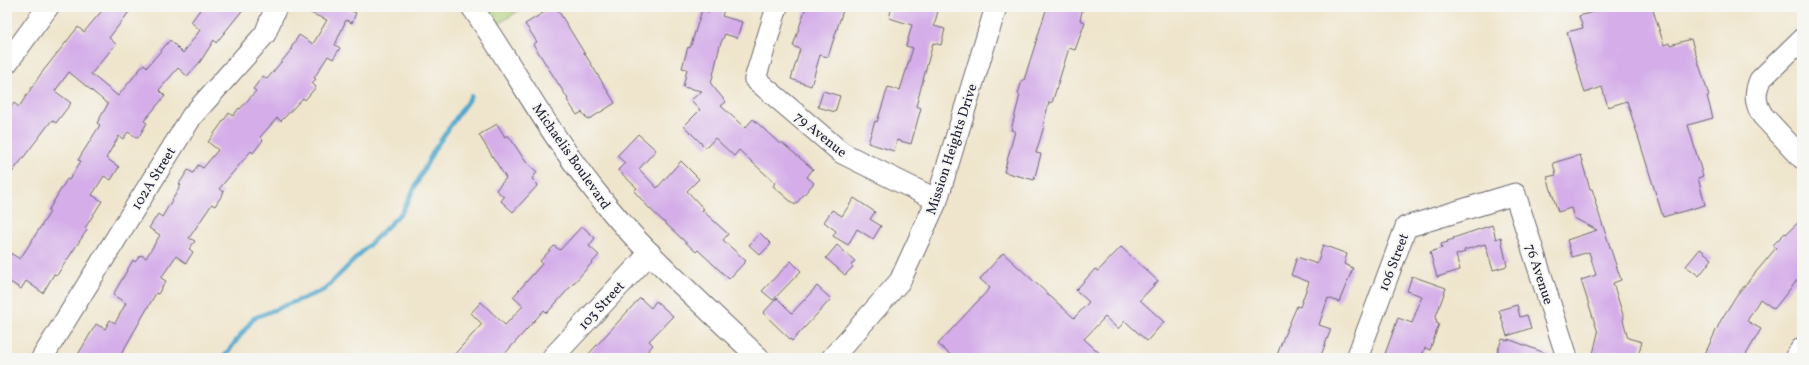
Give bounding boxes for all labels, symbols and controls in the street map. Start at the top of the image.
street label: Mission Heights Drive [922,81,983,217]
street label: Michaelis Boulevard [527,100,615,214]
street label: 79 Avenue [790,108,851,162]
street label: 102A Street [127,144,181,214]
street label: 106 Street [1375,231,1414,294]
street label: 76 Avenue [1520,242,1557,307]
street label: 103 Street [575,277,630,335]

